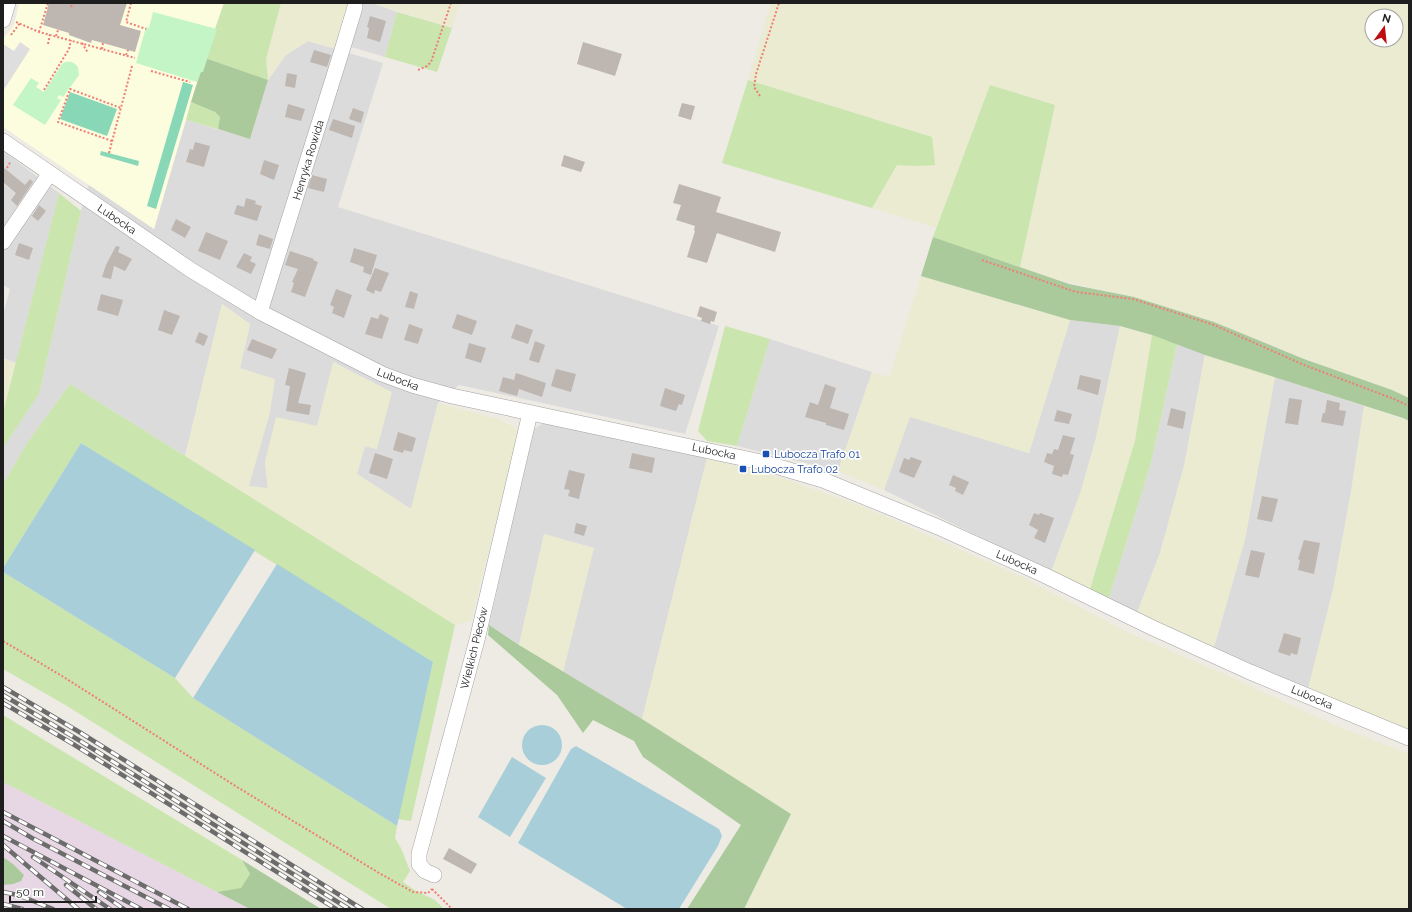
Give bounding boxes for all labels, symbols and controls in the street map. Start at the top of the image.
north arrow [1364,8,1404,48]
text: N [1381,11,1392,26]
street label: Henryka Rowida [290,119,327,202]
street label: Lubocka [95,202,139,237]
street label: Lubocka [375,365,421,393]
street label: Lubocka [691,441,737,462]
place label: Lubocza Trafo 01 [774,448,860,461]
marker: Lubocza Trafo 01 [761,449,771,459]
place label: Lubocza Trafo 02 [751,463,838,476]
marker: Lubocza Trafo 02 [738,464,748,474]
street label: Lubocka [994,548,1040,577]
street label: Wielkich Pieców [458,606,491,690]
street label: Lubocka [1289,683,1335,712]
scale bar [10,878,96,904]
text: 50 m [16,885,44,899]

